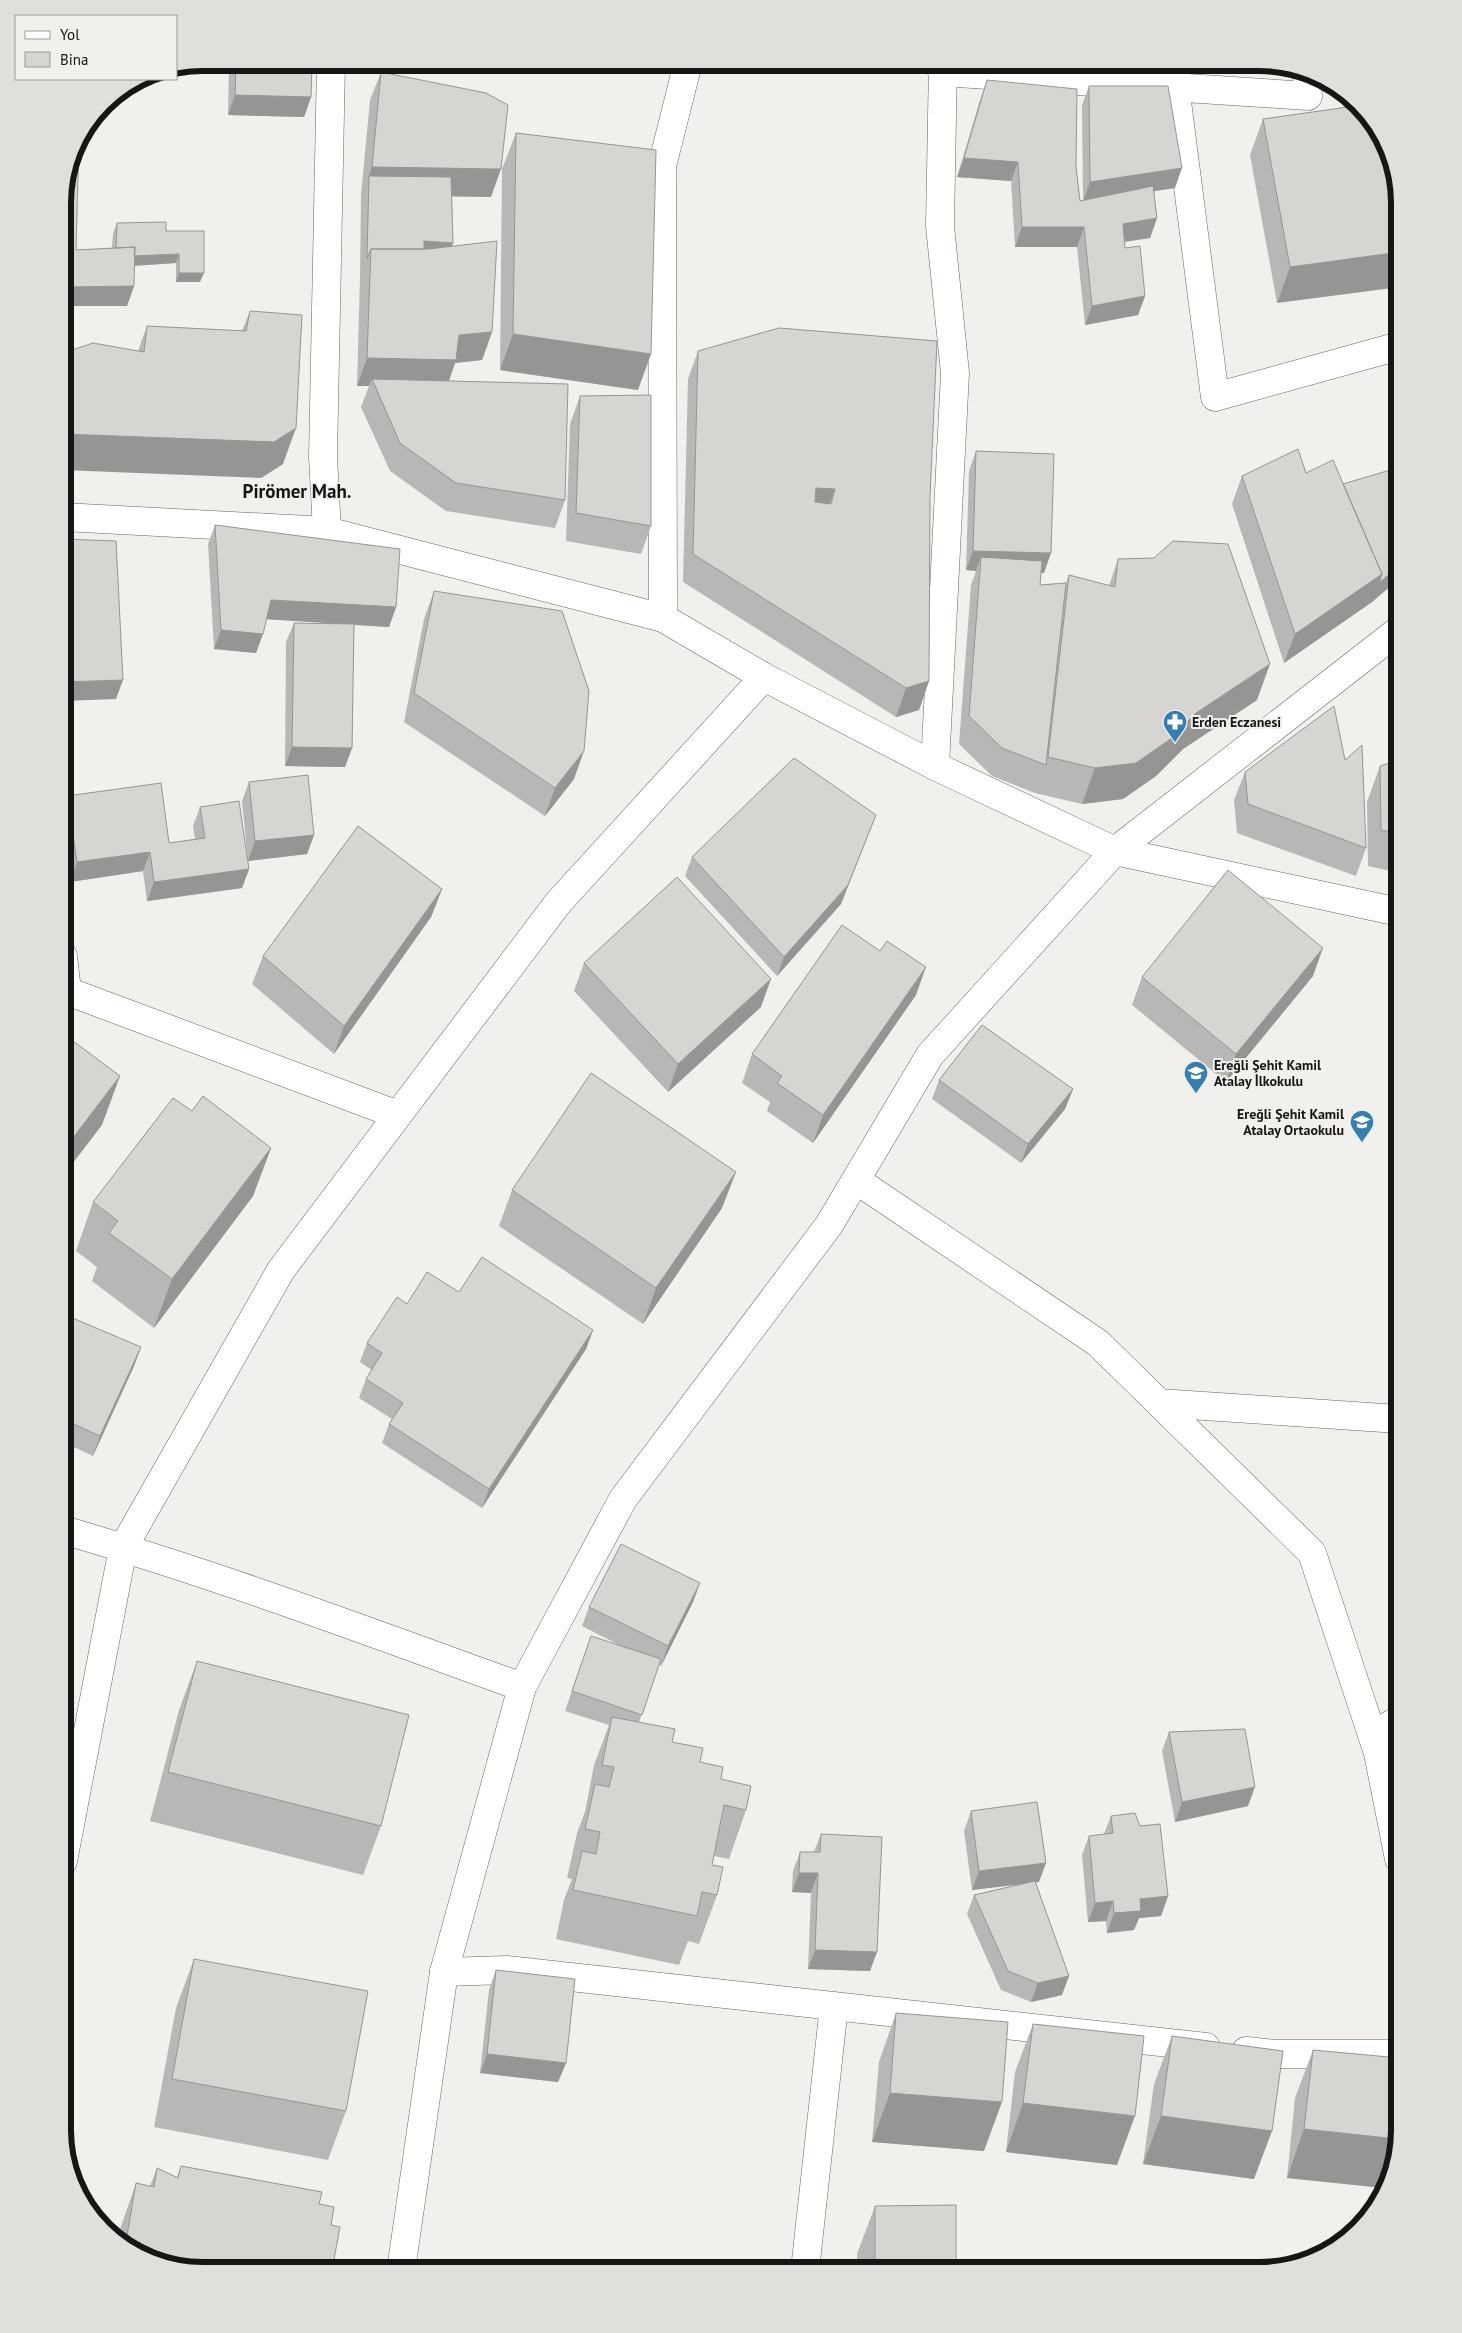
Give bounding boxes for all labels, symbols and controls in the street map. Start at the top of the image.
legend [15,15,178,80]
text: Yol [60,25,80,44]
text: Bina [60,50,88,69]
district label: Pirömer Mah. [243,479,351,503]
pharmacy icon: Erden Eczanesi [1162,709,1188,743]
place label: Erden Eczanesi [1192,713,1281,731]
place label: Ereğli Şehit Kamil Atalay İlkokulu [1214,1056,1322,1090]
school or university icon: Ereğli Şehit Kamil Atalay İlkokulu [1183,1060,1209,1094]
place label: Ereğli Şehit Kamil Atalay Ortaokulu [1237,1105,1345,1139]
school or university icon: Ereğli Şehit Kamil Atalay Ortaokulu [1349,1109,1375,1143]

